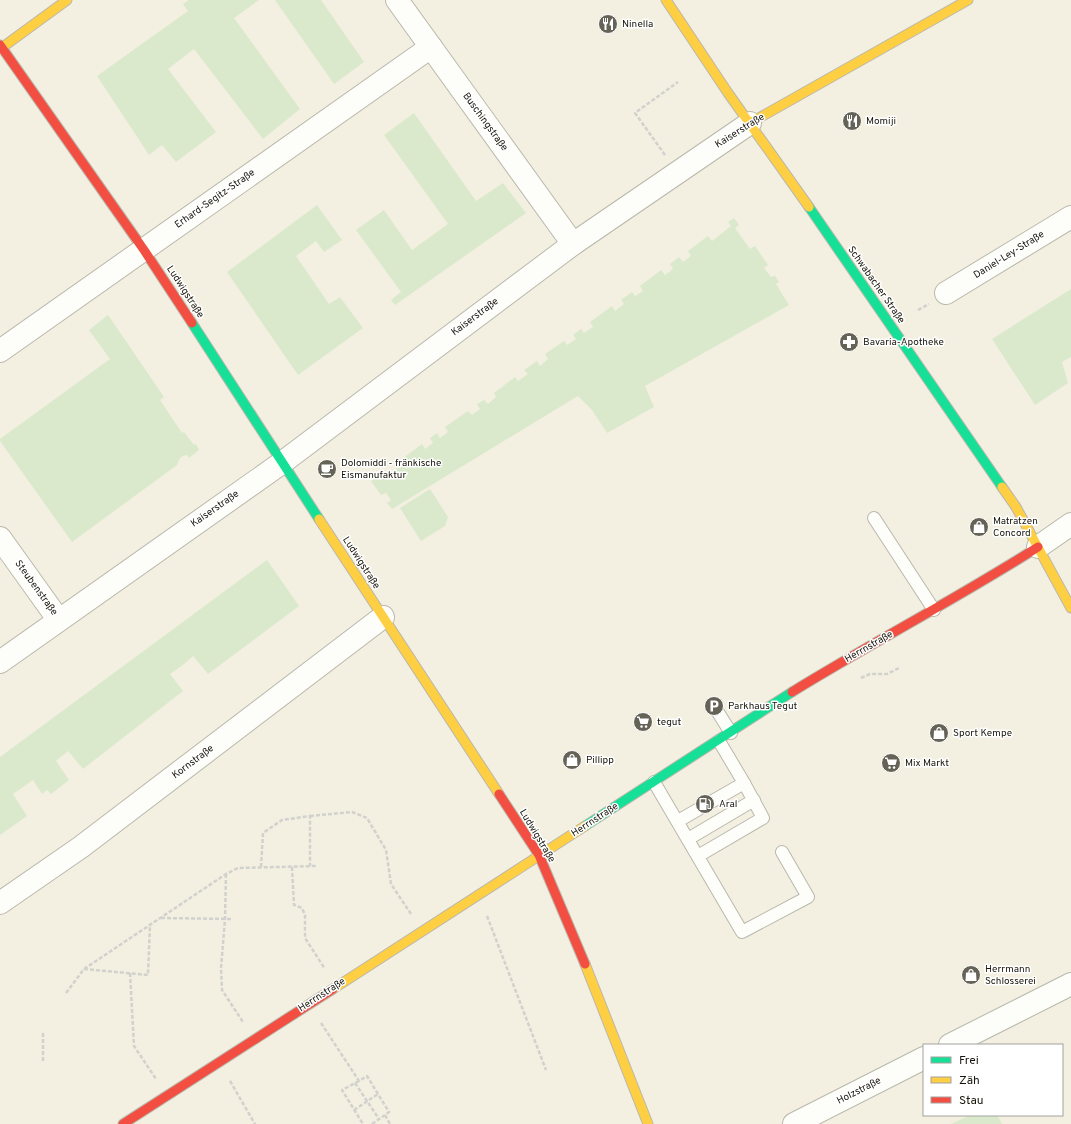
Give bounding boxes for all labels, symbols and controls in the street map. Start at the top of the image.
restaurant icon: Ninella [597,13,619,35]
place label: Ninella [622,18,653,31]
street label: Buschingstraße [459,90,511,154]
restaurant icon: Momiji [841,110,863,132]
street label: Kaiserstraße [713,111,767,151]
place label: Momiji [866,115,896,128]
street label: Erhard-Segitz-Straße [172,166,258,232]
street label: Daniel-Ley-Straße [971,228,1047,282]
street label: Schwabacher Straße [844,244,908,326]
street label: Ludwigstraße [163,263,207,321]
street label: Kaiserstraße [449,295,501,339]
pharmacy icon: Bavaria-Apotheke [838,331,860,353]
place label: Bavaria-Apotheke [863,336,944,349]
place label: Dolomiddi - fränkische Eismanufaktur [341,457,441,482]
cafe icon: Dolomiddi - fränkische Eismanufaktur [316,458,338,480]
street label: Kaiserstraße [188,488,242,530]
place label: Matratzen Concord [993,515,1038,540]
shop icon: Matratzen Concord [968,516,990,538]
street label: Ludwigstraße [339,534,383,592]
street label: Steubenstraße [12,558,60,618]
street label: Herrnstraße [843,628,895,666]
parking icon: Parkhaus Tegut [703,695,725,717]
place label: Parkhaus Tegut [728,700,798,713]
supermarket icon: tegut [632,711,654,733]
place label: tegut [657,716,682,729]
shop icon: Sport Kempe [928,722,950,744]
place label: Sport Kempe [953,727,1012,740]
street label: Kornstraße [169,742,217,782]
shop icon: Pillipp [561,749,583,771]
supermarket icon: Mix Markt [880,752,902,774]
place label: Pillipp [586,754,614,767]
place label: Mix Markt [905,757,949,770]
fuel station icon: Aral [694,793,716,815]
place label: Aral [719,798,737,811]
street label: Herrnstraße [569,800,621,840]
street label: Ludwigstraße [516,807,558,865]
place label: Herrmann Schlosserei [985,963,1036,988]
shop icon: Herrmann Schlosserei [960,964,982,986]
street label: Herrnstraße [296,975,348,1015]
legend [923,1044,1063,1116]
text: Frei [959,1053,979,1069]
text: Zäh [959,1073,980,1089]
street label: Holzstraße [835,1074,883,1108]
text: Stau [959,1093,984,1109]

